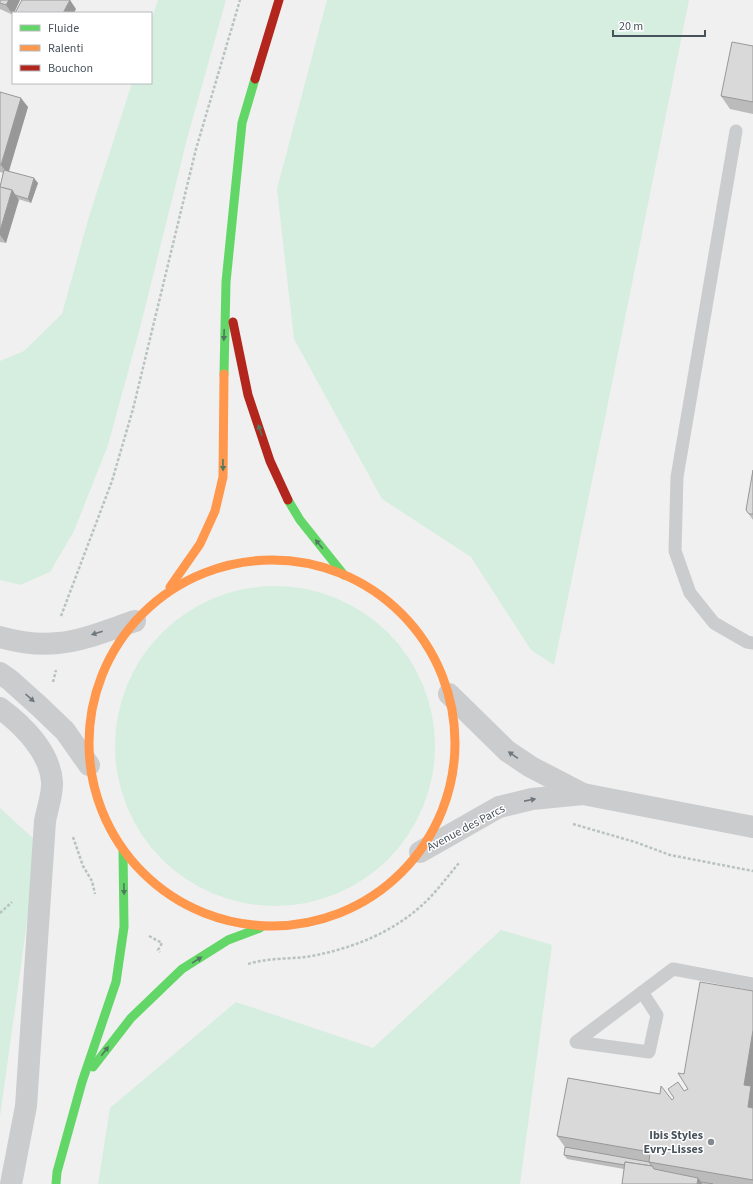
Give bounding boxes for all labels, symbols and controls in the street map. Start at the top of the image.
legend [12,12,152,84]
scale bar [613,12,705,38]
text: 20 m [619,18,643,35]
text: Fluide [48,20,79,37]
text: Ralenti [48,40,83,57]
text: Bouchon [48,60,93,77]
one-way arrow [221,329,227,342]
one-way arrow [256,424,262,436]
one-way arrow [220,459,226,472]
one-way arrow [315,539,324,550]
one-way arrow [91,630,103,636]
one-way arrow [25,693,36,702]
one-way arrow [507,751,518,759]
one-way arrow [524,796,536,802]
street label: Avenue des Parcs [424,800,508,856]
one-way arrow [121,883,127,896]
one-way arrow [192,956,202,964]
one-way arrow [101,1046,110,1057]
place label: Ibis Styles Evry-Lisses [643,1127,703,1158]
marker: Ibis Styles Evry-Lisses [706,1137,716,1147]

